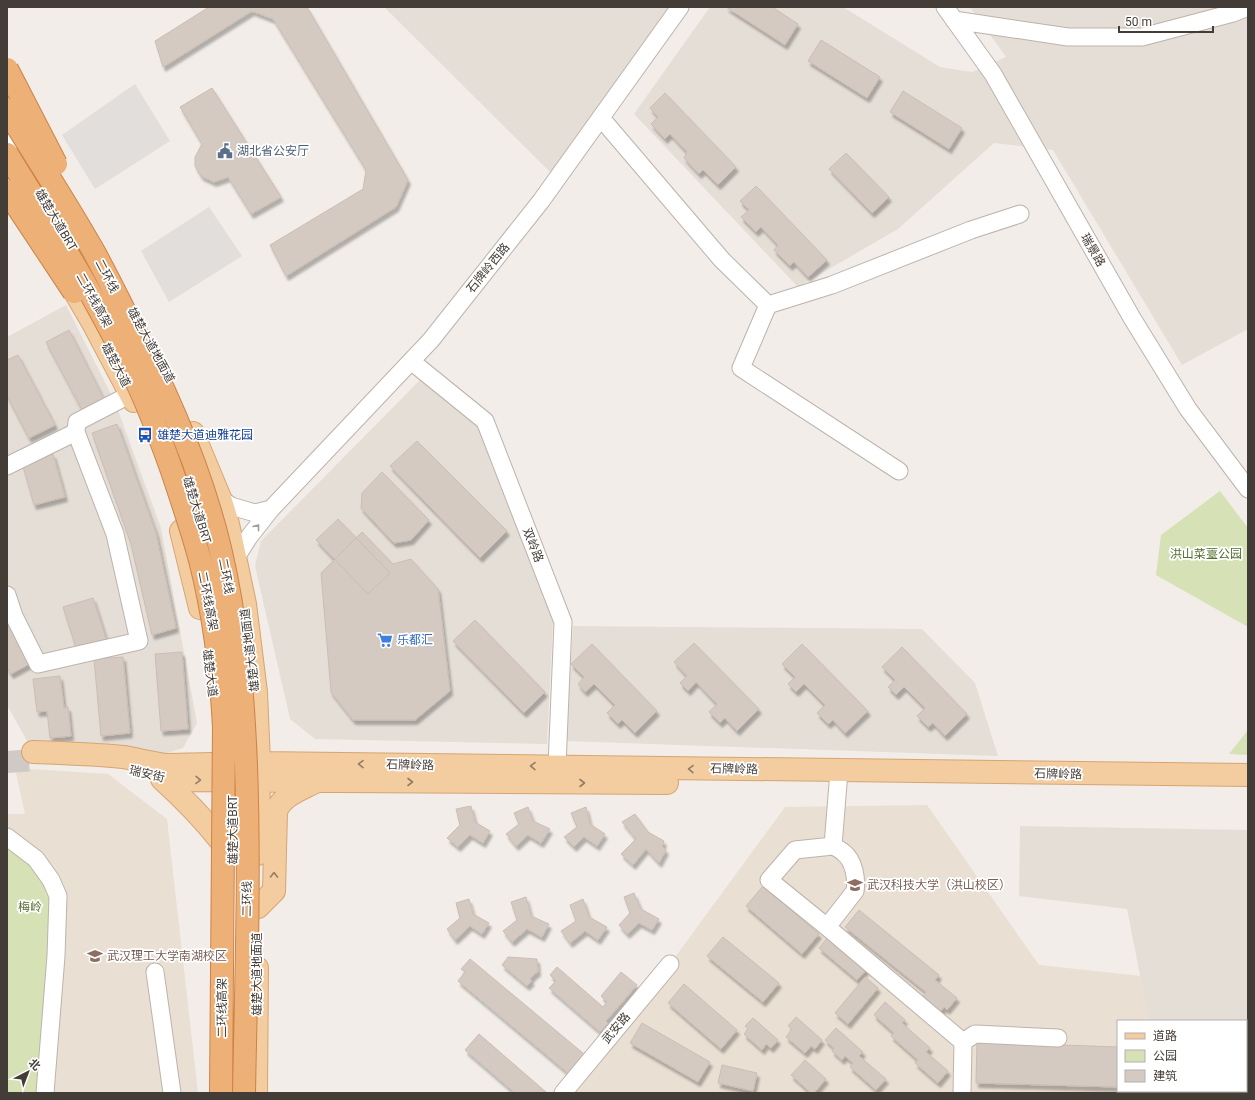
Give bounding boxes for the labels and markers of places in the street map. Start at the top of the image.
public building icon: 湖北省公安厅 [216,142,234,160]
place label: 湖北省公安厅 [237,144,309,158]
bus stop icon: 雄楚大道迪雅花园 [136,426,154,444]
place label: 雄楚大道迪雅花园 [157,428,253,442]
supermarket icon: 乐都汇 [376,631,394,649]
place label: 乐都汇 [397,633,433,647]
school or university icon: 武汉科技大学（洪山校区） [846,876,864,894]
place label: 武汉科技大学（洪山校区） [867,878,1011,892]
school or university icon: 武汉理工大学南湖校区 [86,947,104,965]
place label: 武汉理工大学南湖校区 [107,949,227,963]

